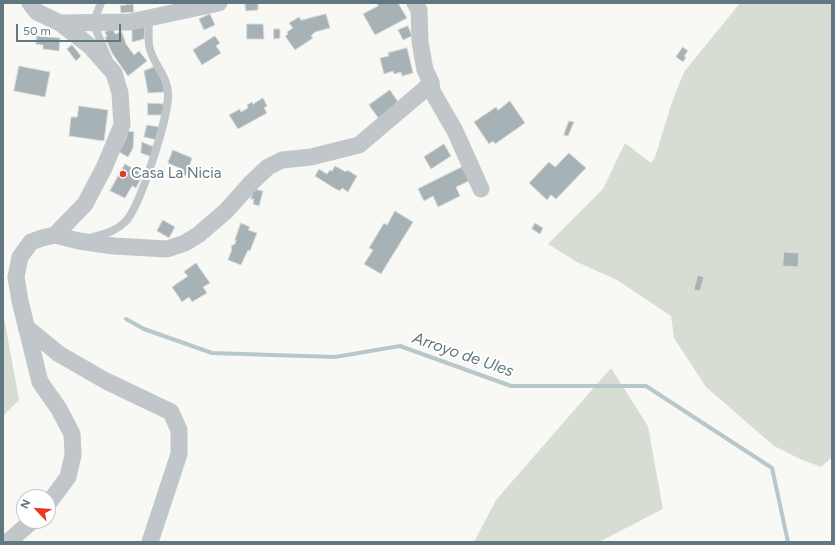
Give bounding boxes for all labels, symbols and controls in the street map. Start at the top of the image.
scale bar [18,16,123,42]
text: 50 m [23,24,51,38]
place label: Casa La Nicia [131,165,221,183]
marker: Casa La Nicia [118,169,128,179]
water label: Arroyo de Ules [410,329,516,381]
north arrow [16,489,56,529]
text: N [18,498,33,511]

